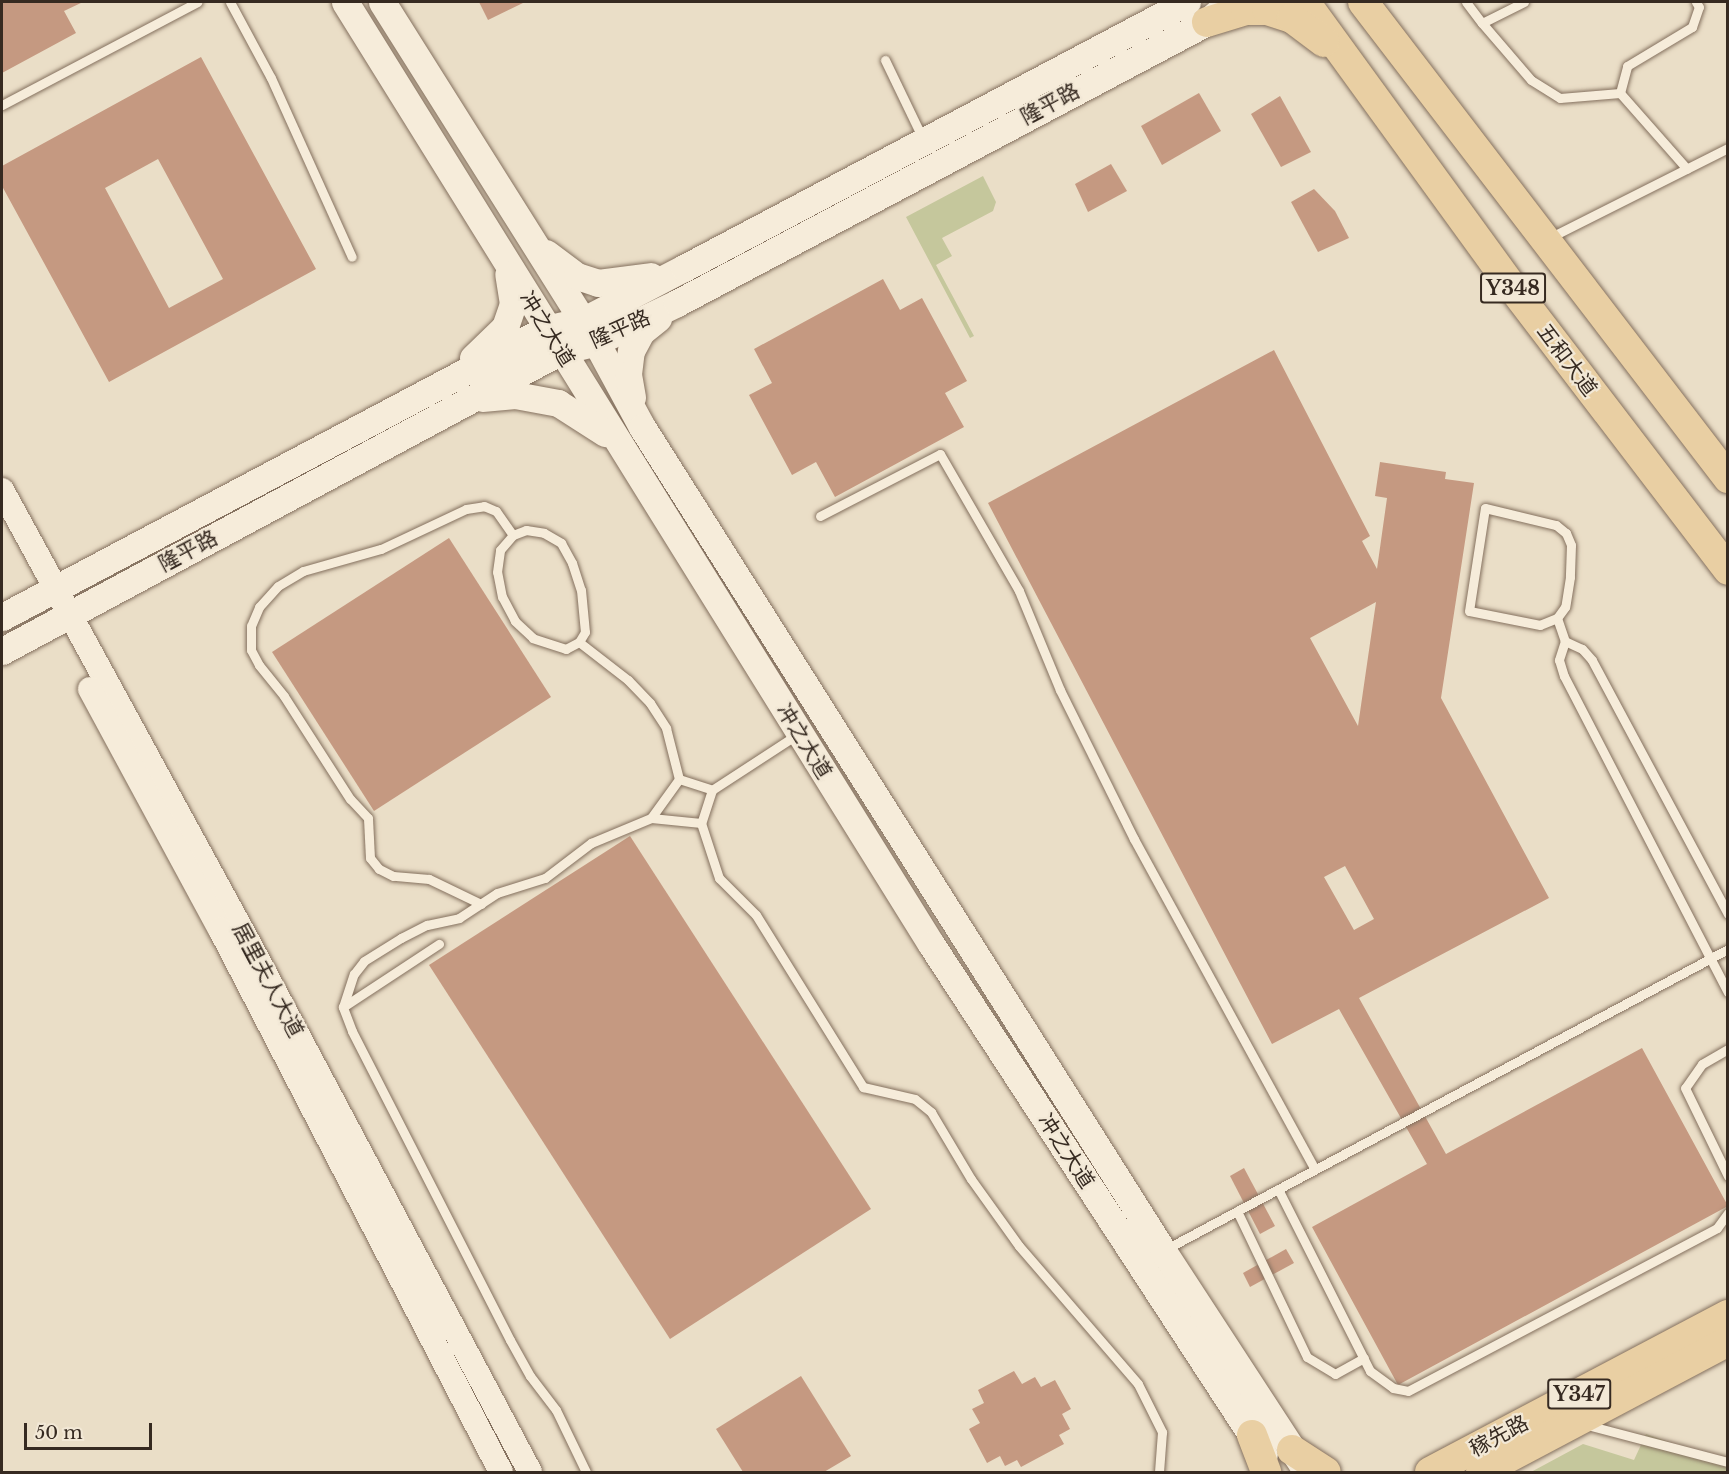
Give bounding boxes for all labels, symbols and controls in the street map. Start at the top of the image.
street label: 隆平路 [1016,78,1084,130]
road number: Y348 [1480,271,1546,305]
street label: 冲之大道 [514,287,580,371]
street label: 隆平路 [586,305,654,353]
street label: 五和大道 [1532,319,1602,401]
street label: 隆平路 [154,525,222,577]
street label: 冲之大道 [771,699,837,783]
street label: 居里夫人大道 [227,918,309,1042]
street label: 冲之大道 [1033,1109,1099,1193]
road number: Y347 [1546,1377,1612,1411]
street label: 稼先路 [1465,1410,1533,1462]
scale bar [27,1411,154,1449]
text: 50 m [35,1422,83,1444]

